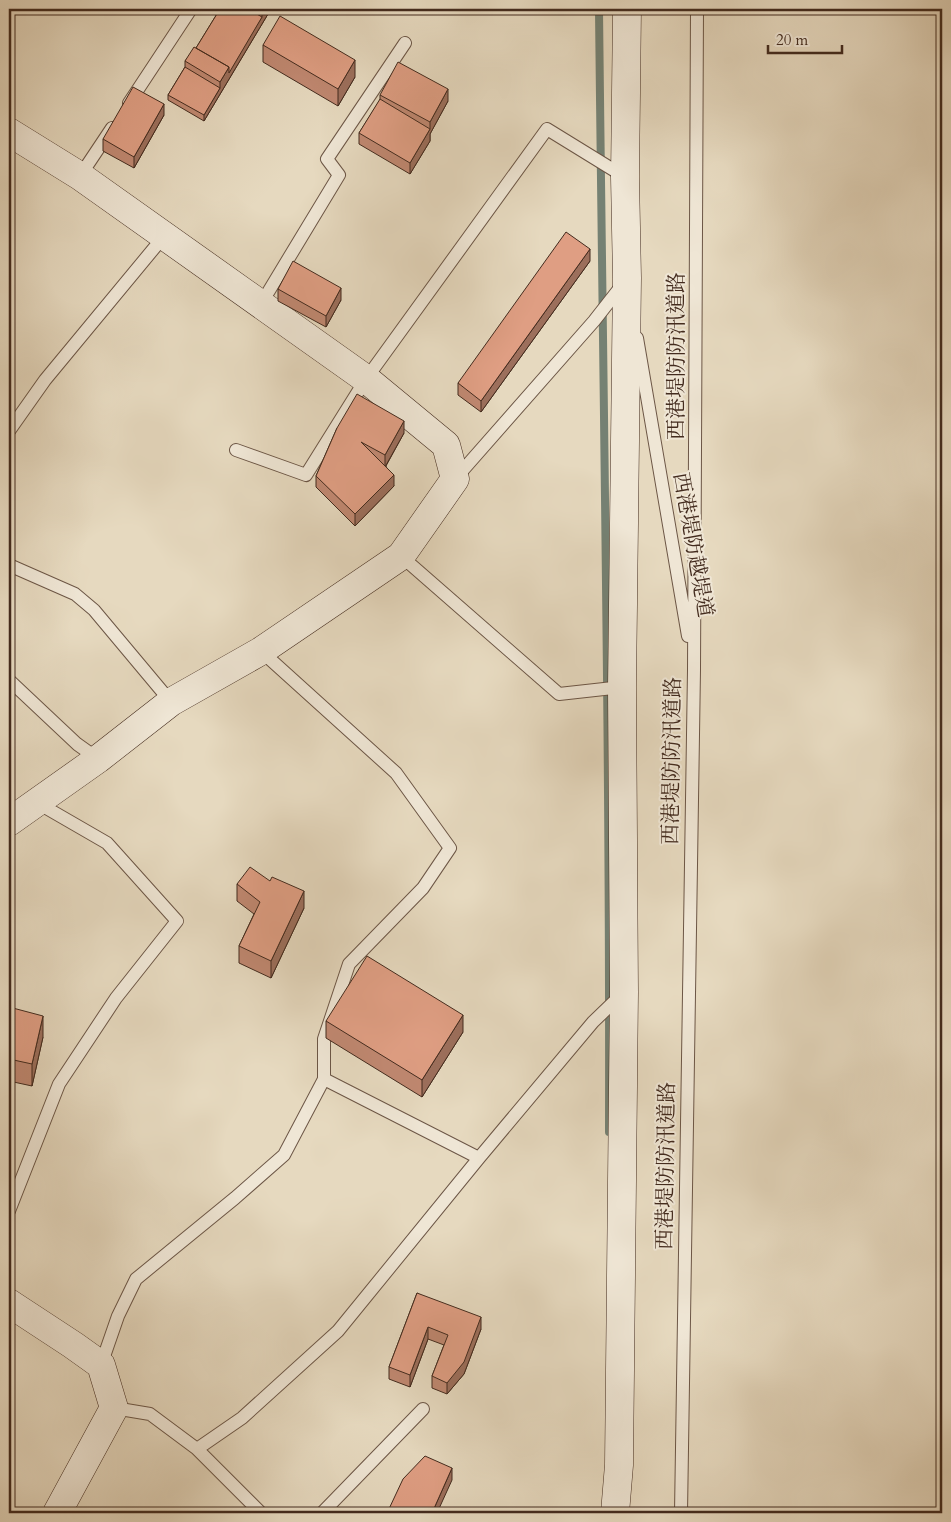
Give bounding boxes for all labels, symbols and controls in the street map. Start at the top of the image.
scale bar [768,22,842,54]
text: 20 m [776,30,808,50]
street label: 西港堤防防汛道路 [662,272,691,440]
street label: 西港堤防越堤道 [666,470,720,620]
street label: 西港堤防防汛道路 [656,677,688,845]
street label: 西港堤防防汛道路 [650,1082,682,1250]

